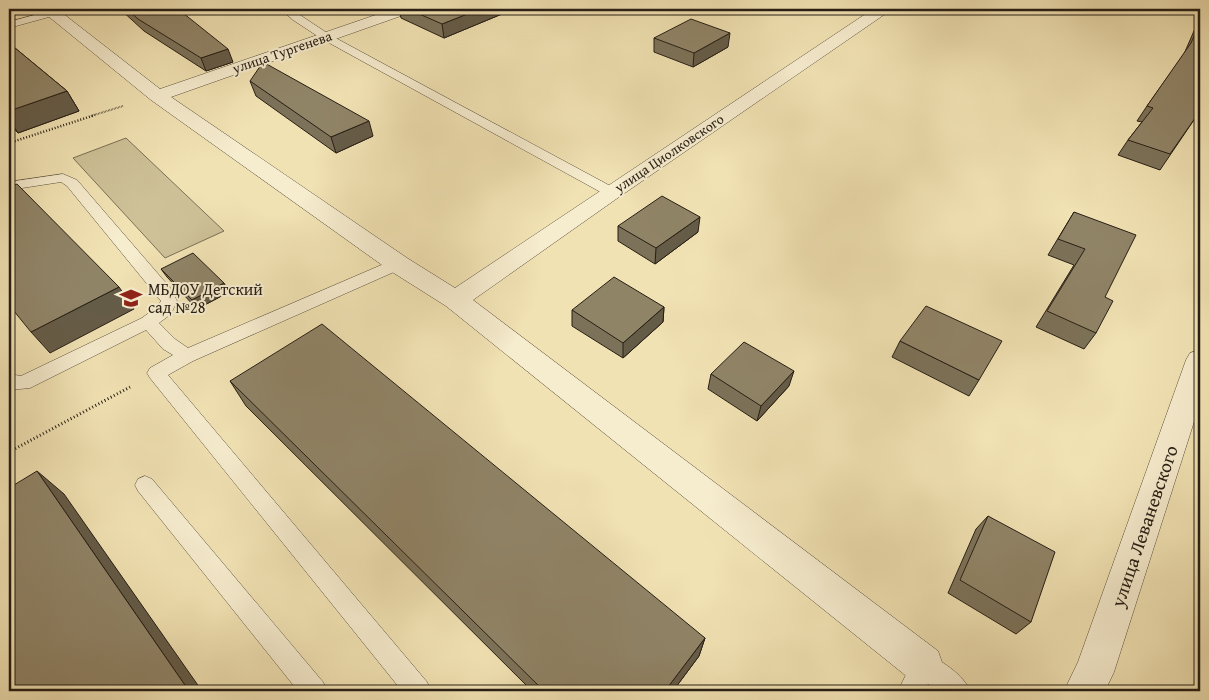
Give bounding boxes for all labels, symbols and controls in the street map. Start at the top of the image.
street label: улица Тургенева [229,25,335,79]
street label: улица Циолковского [609,109,728,198]
place label: МБДОУ Детский сад №28 [148,277,263,319]
school or university icon: МБДОУ Детский сад №28 [118,285,144,311]
street label: улица Леваневского [1103,441,1185,612]

